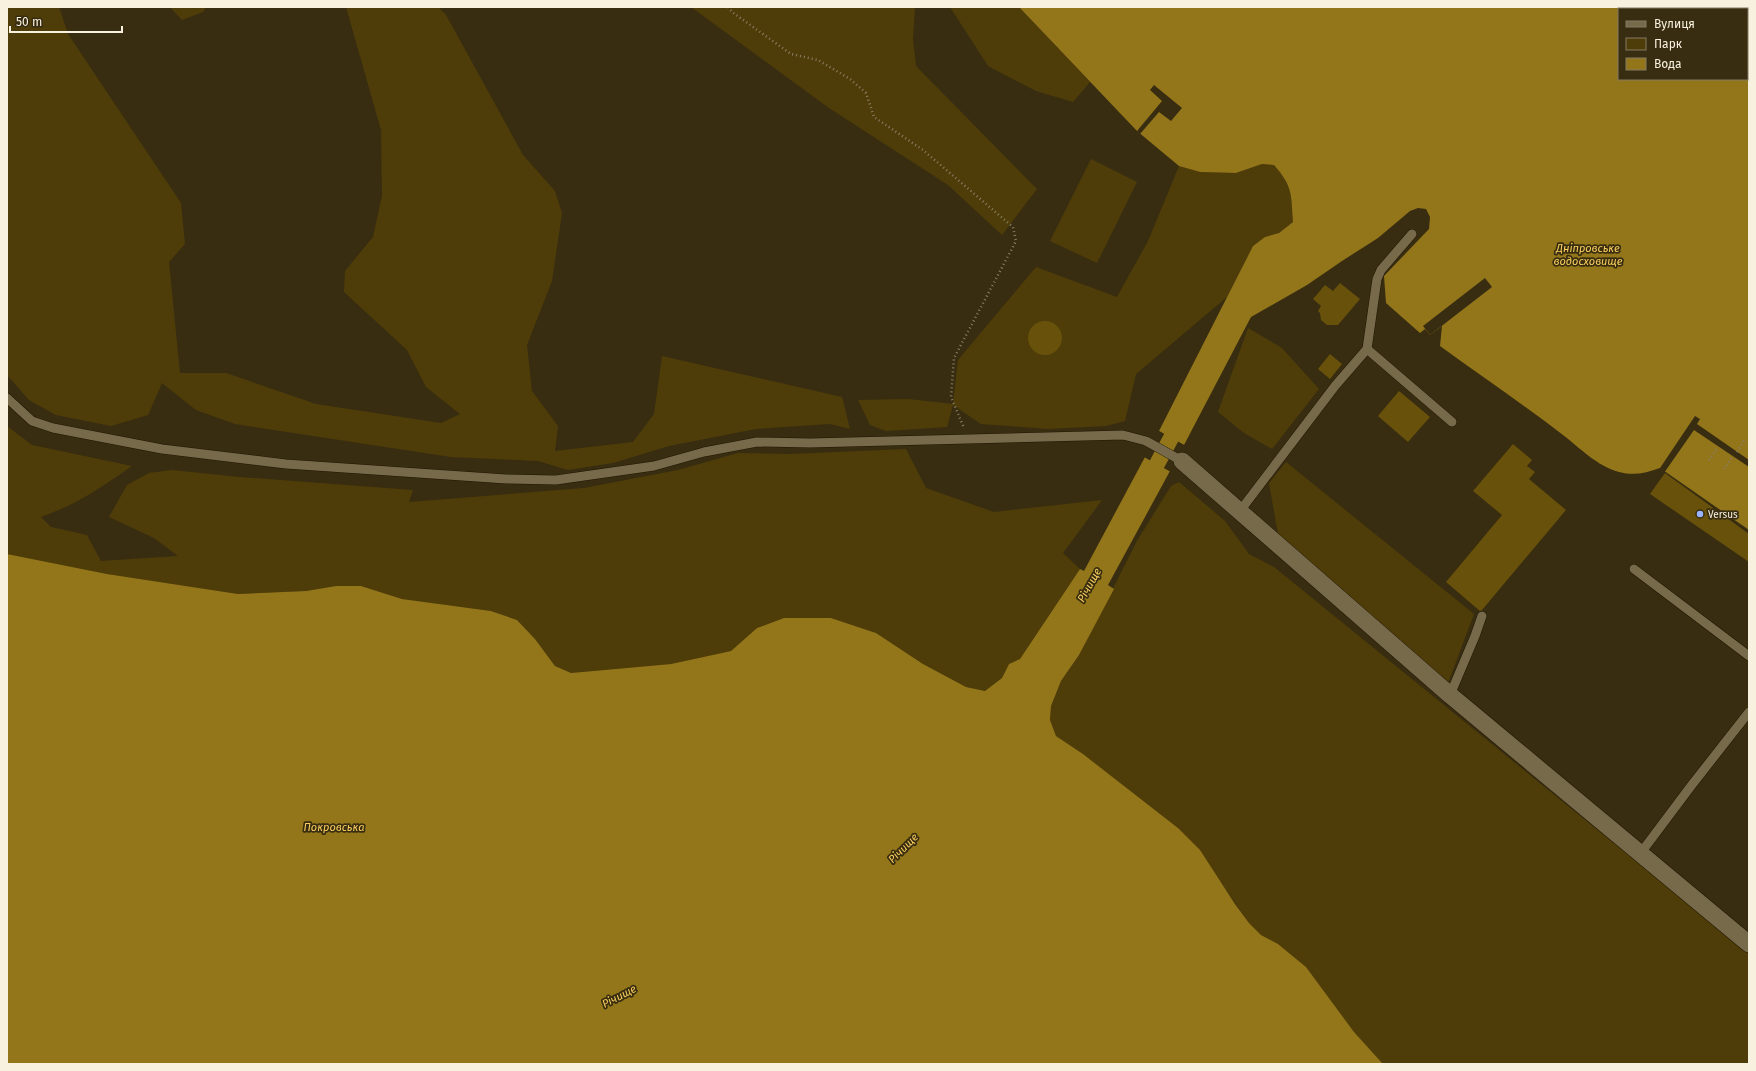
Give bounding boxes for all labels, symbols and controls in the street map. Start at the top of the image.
scale bar [10,8,122,34]
legend [1618,8,1748,80]
text: 50 m [16,15,42,29]
text: Вулиця [1654,17,1695,31]
text: Парк [1654,37,1683,51]
text: Вода [1654,57,1681,71]
water label: Дніпровське водосховище [1554,242,1623,268]
marker: Versus [1695,509,1705,519]
place label: Versus [1708,509,1738,521]
water label: Річище [1075,566,1104,604]
water label: Покровська [304,821,364,834]
water label: Річище [886,831,921,866]
water label: Річище [600,982,639,1011]

